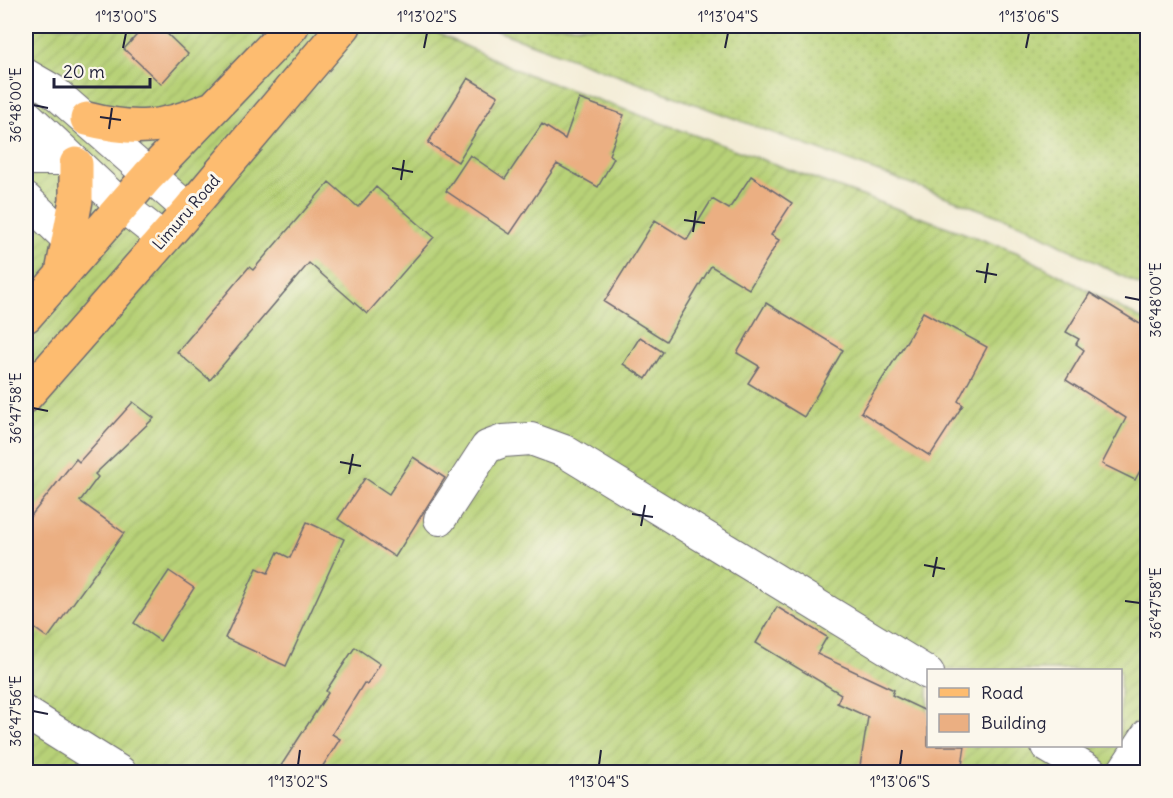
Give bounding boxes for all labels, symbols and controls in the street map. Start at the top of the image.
text: 1°13'00"S [95,7,157,26]
text: 1°13'02"S [397,7,457,26]
text: 1°13'04"S [698,7,758,26]
text: 1°13'06"S [999,7,1059,26]
scale bar [54,51,150,89]
text: 20 m [63,60,105,83]
text: 36°48'00"E [6,67,25,143]
street label: Limuru Road [148,170,224,254]
text: 36°48'00"E [1146,262,1165,338]
text: 36°47'58"E [6,372,25,444]
text: 36°47'58"E [1146,567,1165,639]
legend [927,669,1122,747]
text: 36°47'56"E [6,675,25,747]
text: Road [981,681,1024,704]
text: Building [981,711,1046,734]
text: 1°13'02"S [268,772,328,791]
text: 1°13'04"S [569,772,629,791]
text: 1°13'06"S [870,772,930,791]

